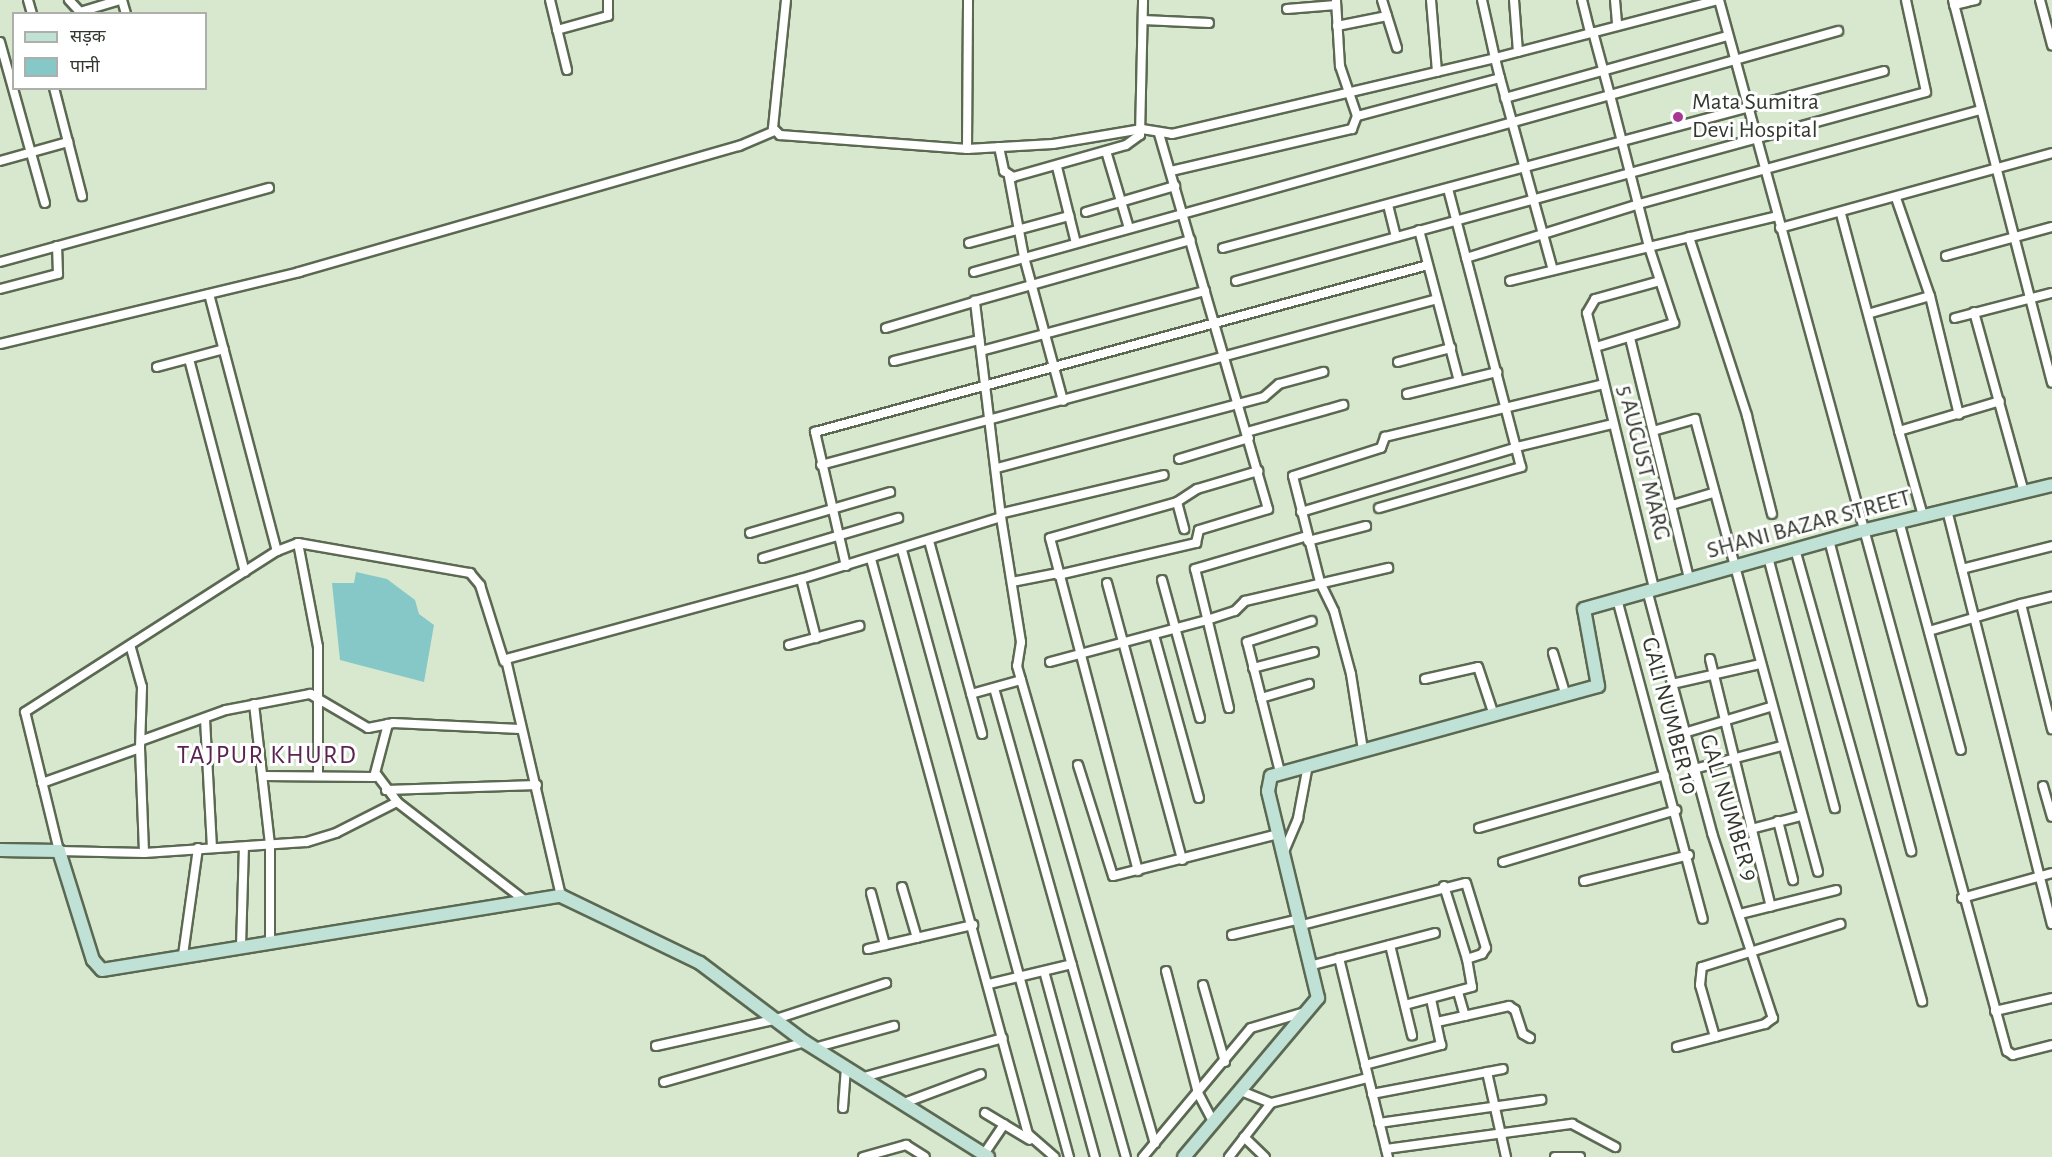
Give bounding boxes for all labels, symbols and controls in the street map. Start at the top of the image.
legend [12,12,207,90]
text: सड़क [70,28,106,46]
text: पानी [70,58,100,76]
place label: Mata Sumitra Devi Hospital [1692,89,1819,145]
marker: Mata Sumitra Devi Hospital [1669,108,1687,126]
street label: 5 AUGUST MARG [1610,382,1676,544]
street label: SHANI BAZAR STREET [1704,484,1914,566]
street label: GALI NUMBER 10 [1634,634,1704,798]
street label: GALI NUMBER 9 [1692,731,1764,885]
district label: TAJPUR KHURD [177,740,357,772]

